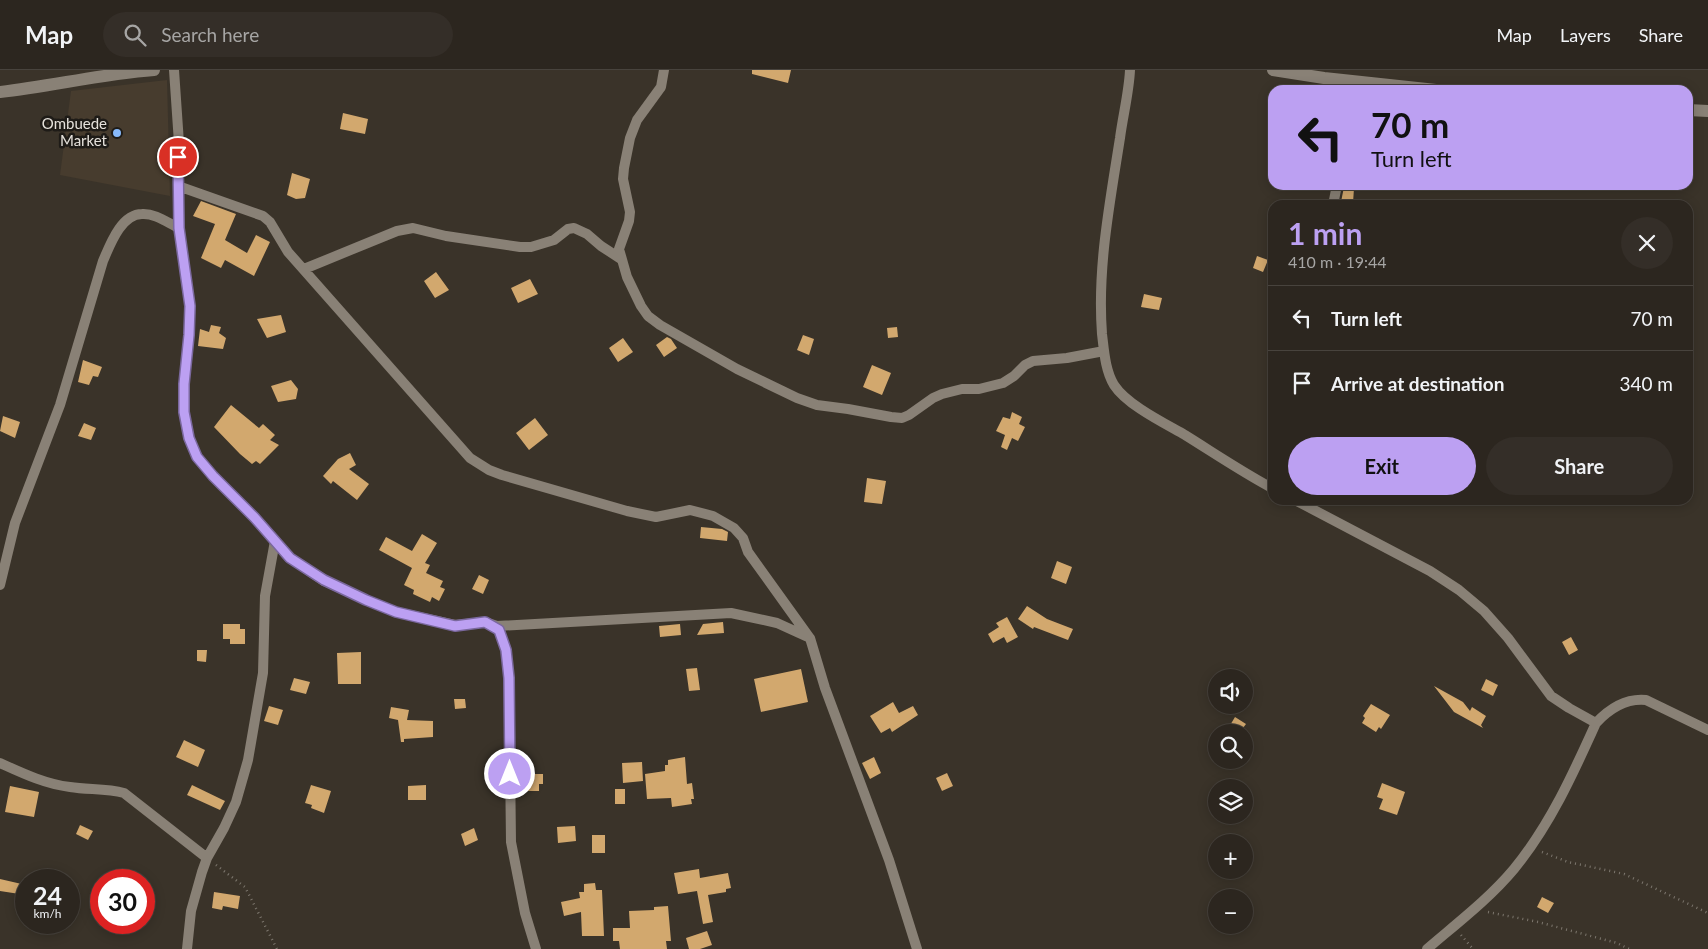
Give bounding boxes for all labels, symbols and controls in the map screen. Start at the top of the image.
search box [103,12,453,57]
text: Map [25,20,73,49]
icon: search [121,21,149,49]
text: Search here [161,23,259,46]
text: Map [1496,24,1532,46]
text: Layers [1560,24,1611,46]
text: Share [1639,24,1683,46]
text: 70 m [1371,103,1449,145]
icon: left [1288,105,1353,170]
place label: Ombuede Market [42,114,108,149]
marker: Ombuede Market [111,127,123,139]
pin [157,136,199,178]
icon: arrive [164,143,192,171]
text: Turn left [1371,145,1452,172]
text: 1 min [1288,215,1362,251]
button: close [1621,217,1673,269]
text: 410 m · 19:44 [1288,252,1387,271]
icon: left [1288,304,1316,332]
text: Turn left [1331,307,1402,330]
text: 70 m [1630,307,1673,330]
icon: arrive [1288,369,1316,397]
text: Arrive at destination [1331,372,1504,395]
text: 340 m [1619,372,1673,395]
button: Exit [1288,437,1476,495]
button: Share [1486,437,1673,495]
map controls [1208,669,1253,934]
button: sound [1208,669,1253,714]
button: search [1208,724,1253,769]
position arrow [483,747,535,799]
button: layers [1208,779,1253,824]
button: + [1208,834,1253,879]
speed limit sign: 30 [90,869,155,934]
text: 24 [33,880,62,910]
button: − [1208,889,1253,934]
text: km/h [33,906,62,921]

